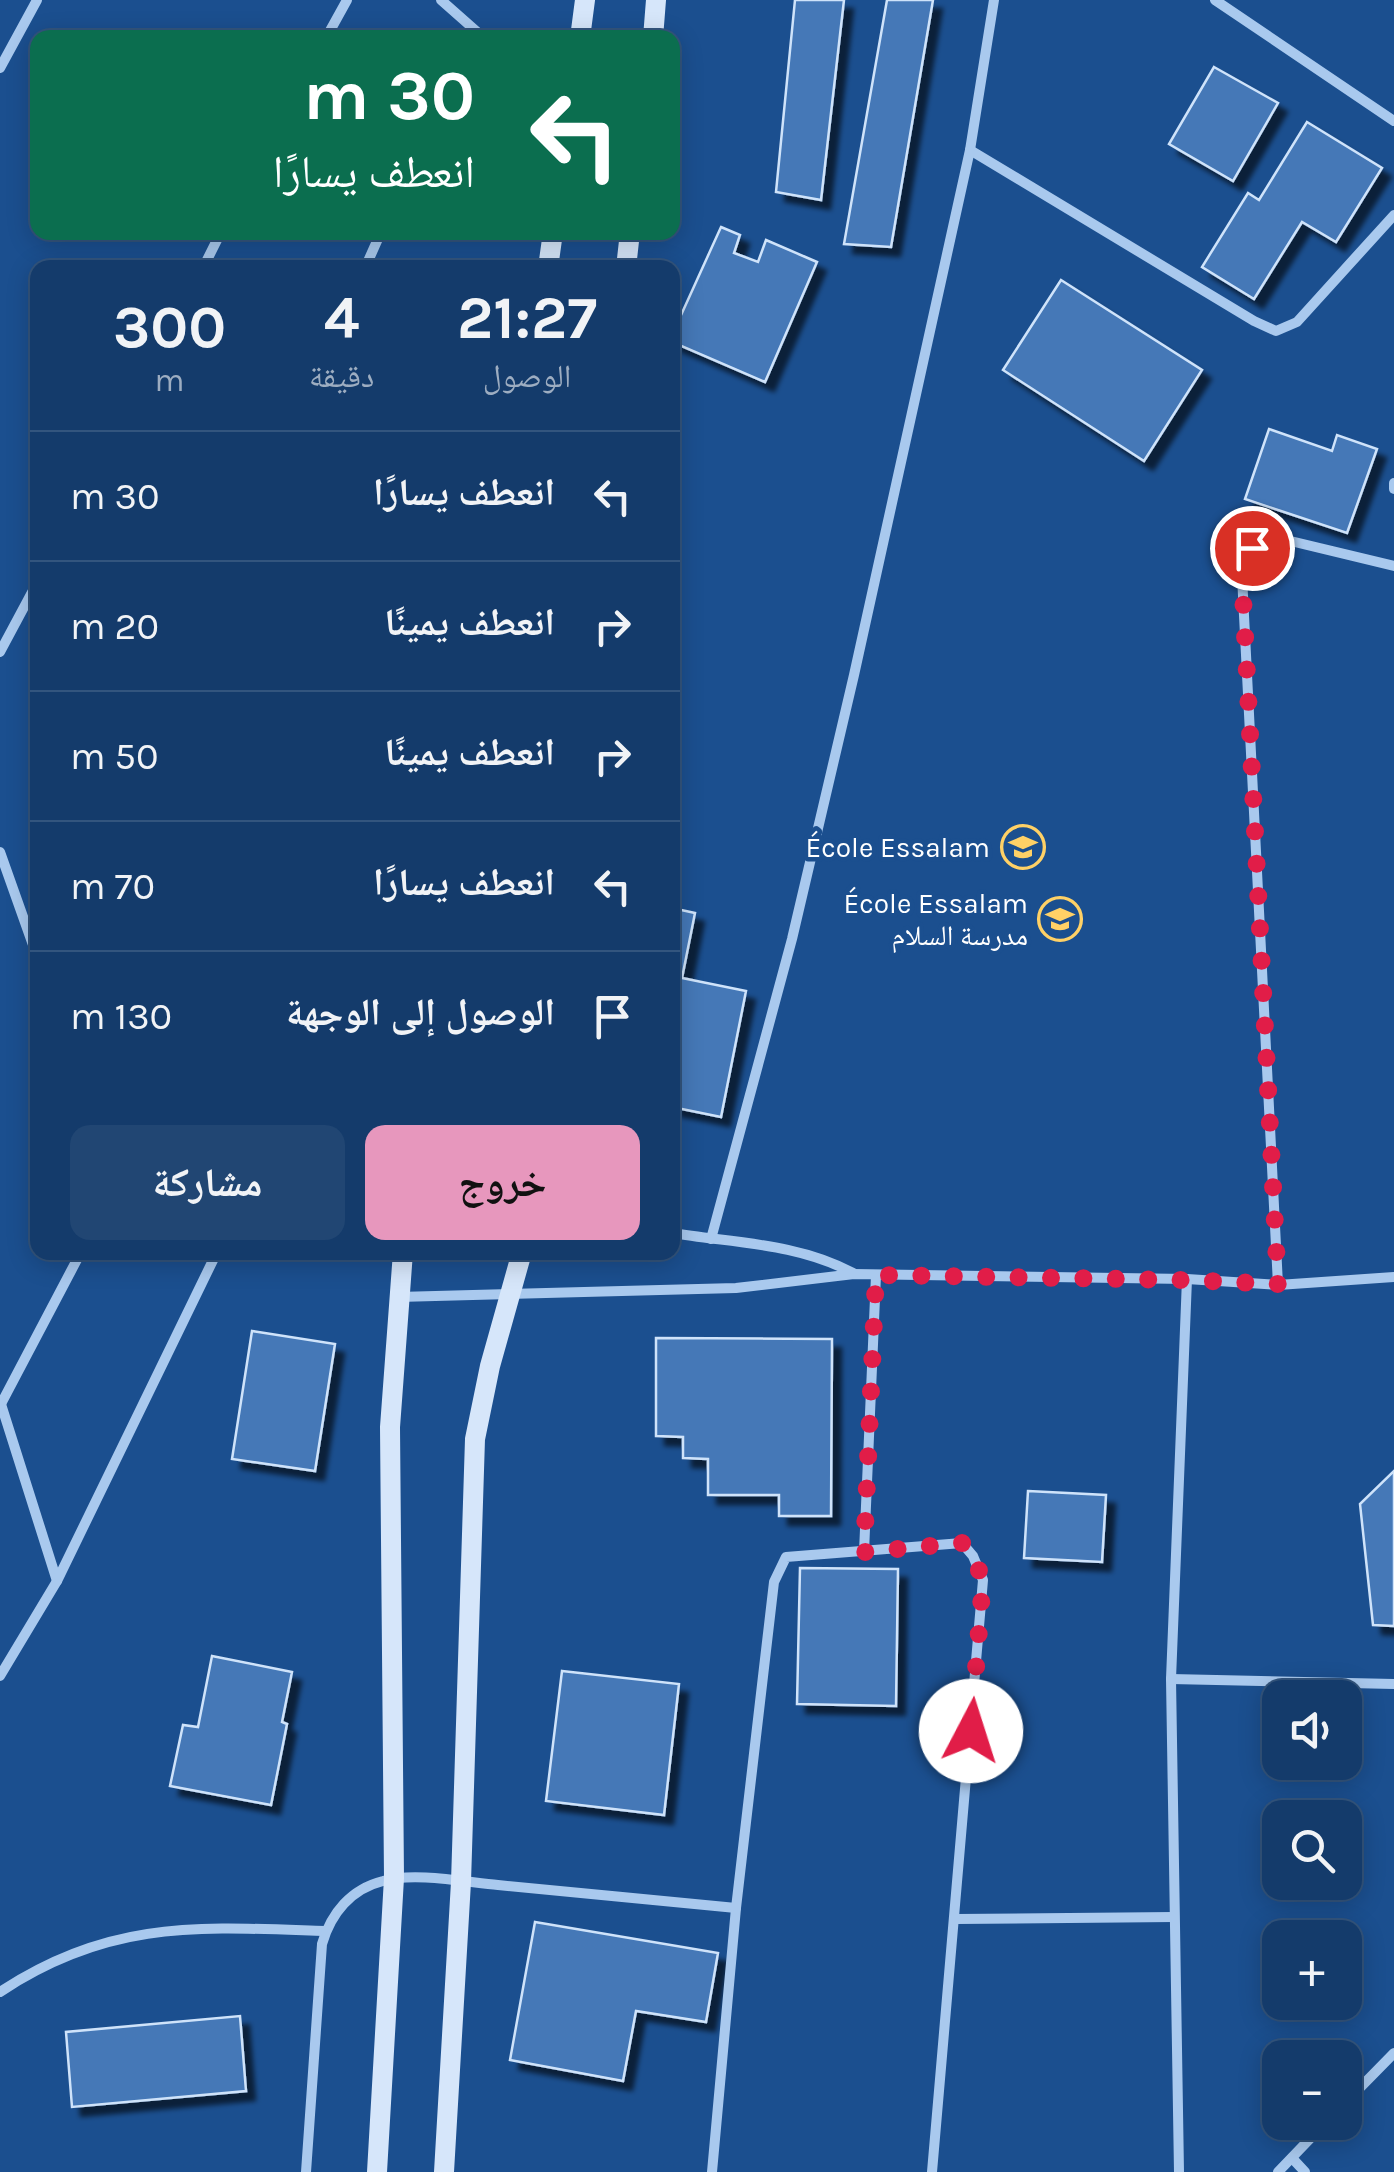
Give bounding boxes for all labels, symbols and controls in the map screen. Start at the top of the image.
text: 30 m [303,55,475,137]
icon: left [510,70,640,200]
text: انعطف يسارًا [273,146,475,198]
text: 4 [324,283,359,353]
text: 21:27 [457,283,597,353]
text: 300 [113,292,226,362]
text: دقيقة [309,358,374,395]
text: الوصول [483,358,571,395]
text: m [155,362,185,399]
icon: left [585,469,640,524]
text: انعطف يسارًا [373,470,555,515]
text: 30 m [70,474,160,519]
pin [1210,506,1295,591]
icon: arrive [1225,521,1280,576]
icon: right [585,599,640,654]
text: انعطف يمينًا [384,600,555,645]
text: 20 m [70,604,159,649]
icon: right [585,729,640,784]
text: انعطف يمينًا [384,730,555,775]
text: 50 m [70,734,159,779]
school or university icon: École Essalam [1000,824,1046,870]
place label: École Essalam [806,830,990,864]
icon: left [585,859,640,914]
text: انعطف يسارًا [373,860,555,905]
text: 70 m [70,864,155,909]
place label: École Essalam مدرسة السلام [844,886,1028,954]
school or university icon: École Essalam مدرسة السلام [1037,896,1083,942]
icon: arrive [585,989,640,1044]
text: الوصول إلى الوجهة [286,990,555,1035]
text: 130 m [70,994,172,1039]
button: مشاركة [70,1125,345,1240]
button: خروج [365,1125,640,1240]
position arrow [919,1679,1023,1783]
map controls [1262,1680,1362,2140]
button: sound [1262,1680,1362,1780]
button: search [1262,1800,1362,1900]
button: + [1262,1920,1362,2020]
button: − [1262,2040,1362,2140]

